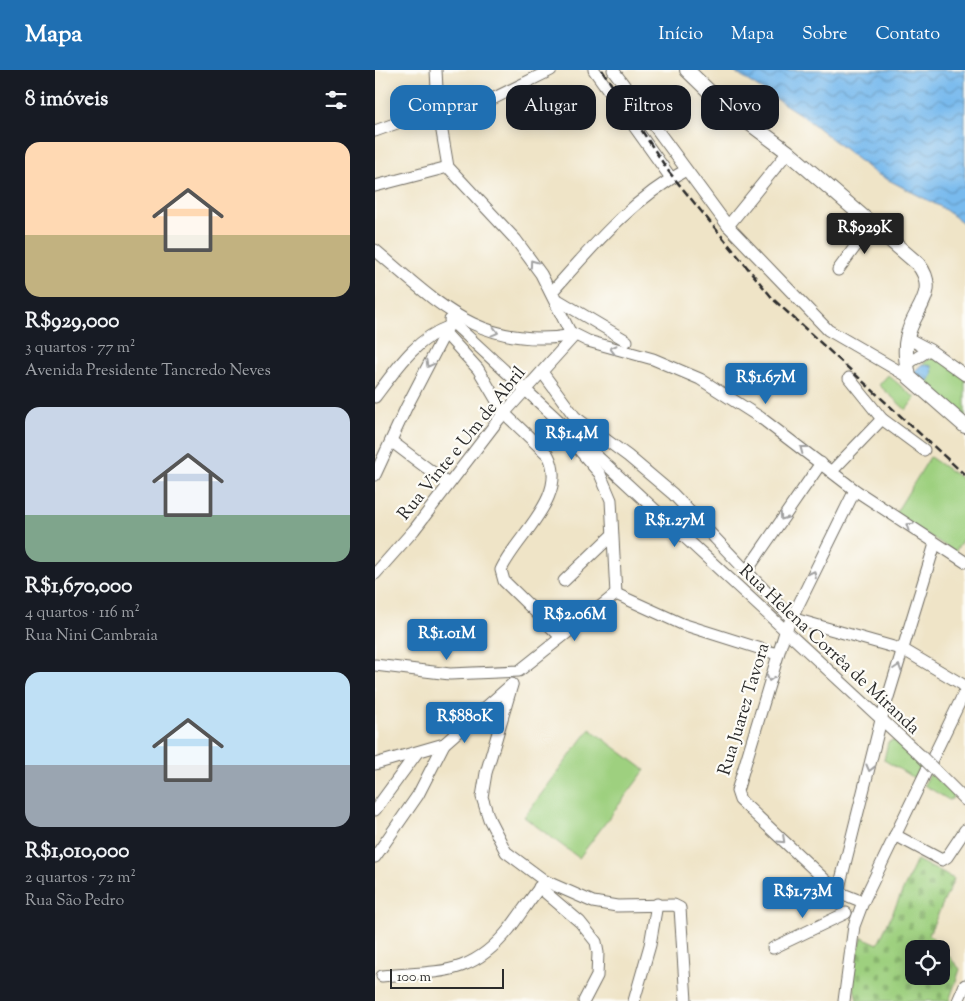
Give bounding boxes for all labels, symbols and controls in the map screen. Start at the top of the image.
text: Mapa [25,18,82,52]
text: Início [658,22,703,48]
text: Mapa [731,22,774,48]
text: Sobre [802,22,847,48]
text: Contato [875,22,940,48]
text: 8 imóveis [25,85,108,115]
chip: Comprar [390,85,496,130]
chip: Alugar [506,85,596,130]
chip: Filtros [606,85,691,130]
chip: Novo [701,85,779,130]
icon: filters [322,86,350,114]
icon: home [143,175,233,265]
pin: R$929K [824,212,906,255]
text: R$929K [838,217,892,240]
one-way arrow [531,260,539,269]
text: R$929,000 [25,307,119,337]
one-way arrow [490,326,498,336]
text: 3 quartos · 77 m² [25,337,135,360]
one-way arrow [609,344,618,355]
one-way arrow [426,359,436,368]
text: Avenida Presidente Tancredo Neves [25,360,271,383]
street label: Rua Vinte e Um de Abril [392,362,533,527]
pin: R$1.67M [720,362,812,405]
text: R$1.67M [736,367,796,390]
pin: R$1.4M [531,418,613,461]
text: R$1.4M [546,423,598,446]
icon: home [143,440,233,530]
one-way arrow [800,447,809,455]
pin: R$1.27M [629,506,721,548]
text: R$1.27M [645,510,705,533]
one-way arrow [780,512,789,521]
one-way arrow [906,523,915,533]
street label: Rua Helena Corrêa de Miranda [732,559,925,741]
one-way arrow [807,570,817,579]
text: R$1,670,000 [25,572,132,602]
pin: R$2.06M [529,600,621,642]
text: 4 quartos · 116 m² [25,602,140,625]
text: R$2.06M [544,604,606,627]
pin: R$1.01M [401,618,493,661]
text: R$1.01M [418,623,476,646]
text: Rua Nini Cambraia [25,625,158,648]
street label: Rua Juarez Tavora [712,640,777,779]
one-way arrow [892,664,902,673]
one-way arrow [765,674,775,682]
pin: R$880K [424,702,506,744]
icon: home [143,705,233,795]
text: R$880K [437,706,493,729]
one-way arrow [865,763,876,772]
one-way arrow [776,834,785,843]
text: R$1,010,000 [25,837,129,867]
text: 2 quartos · 72 m² [25,867,136,890]
pin: R$1.73M [757,876,849,919]
text: R$1.73M [774,881,832,904]
text: Rua São Pedro [25,890,124,913]
map controls [905,940,950,985]
button: locate [905,940,950,985]
scale bar [390,966,504,989]
text: 100 m [397,968,431,988]

